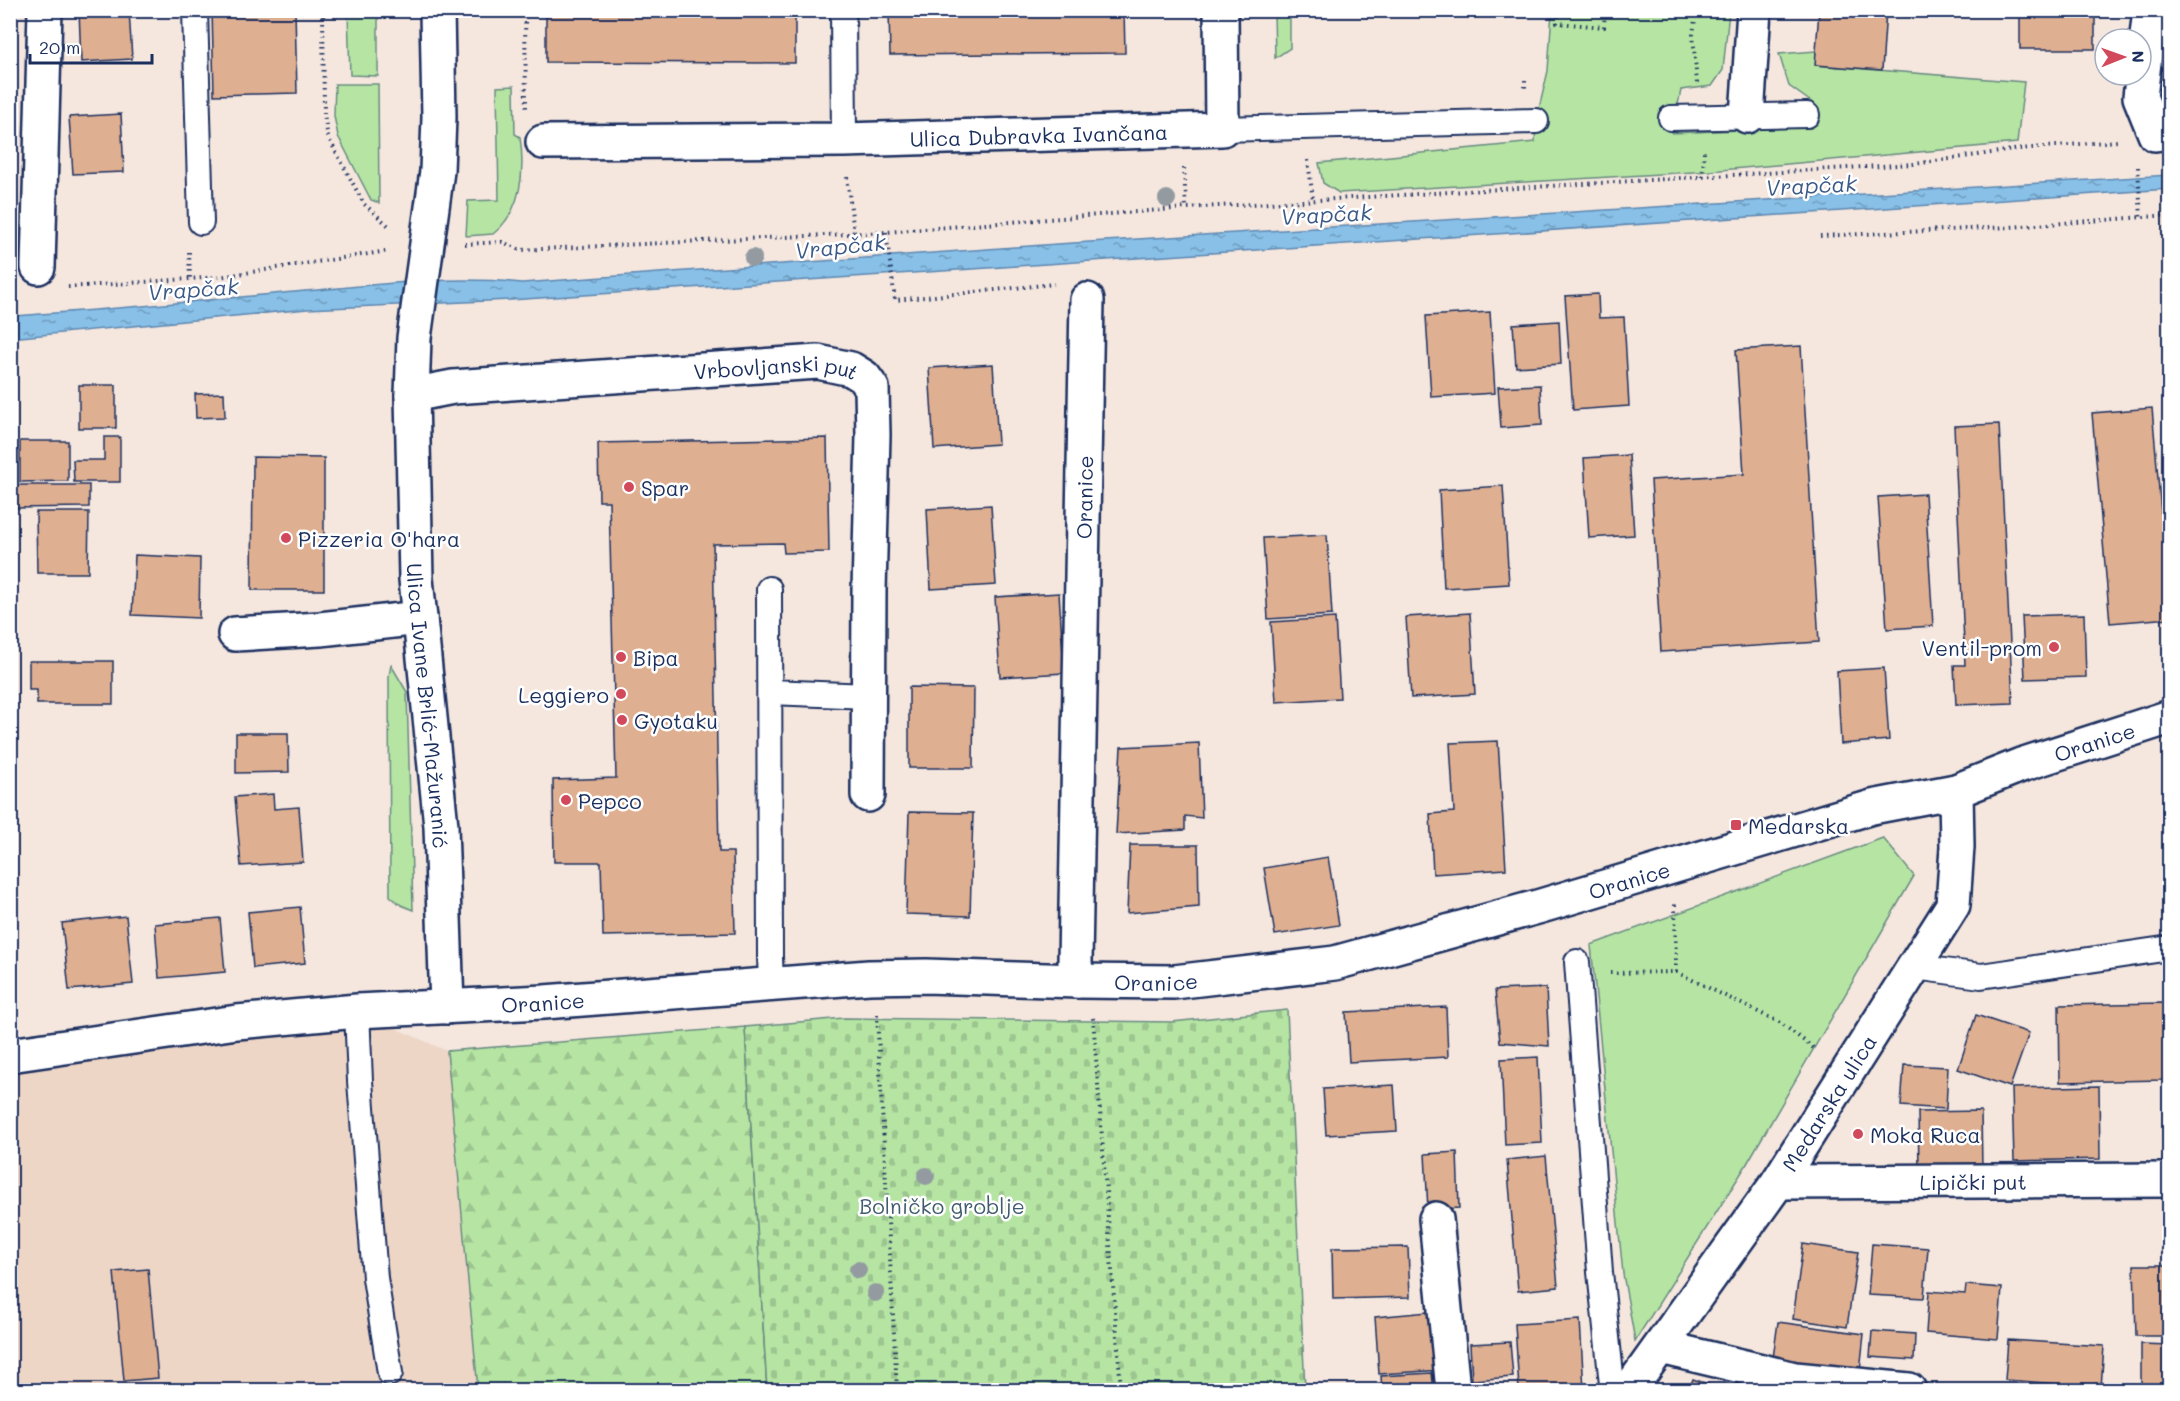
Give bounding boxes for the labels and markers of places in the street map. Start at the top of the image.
place label: Spar [641,474,689,501]
marker: Spar [622,480,636,494]
place label: Pizzeria O'hara [298,525,460,552]
marker: Pizzeria O'hara [279,531,293,545]
place label: Ventil-prom [1921,634,2042,661]
marker: Ventil-prom [2047,640,2061,654]
place label: Bipa [633,644,679,671]
marker: Bipa [614,650,628,664]
place label: Leggiero [518,681,609,708]
marker: Leggiero [614,687,628,701]
place label: Gyotaku [634,707,718,734]
marker: Gyotaku [615,713,629,727]
place label: Pepco [578,787,642,814]
marker: Pepco [559,793,573,807]
place label: Medarska [1748,812,1849,839]
marker: Medarska [1729,818,1743,832]
place label: Moka Ruca [1870,1121,1981,1148]
marker: Moka Ruca [1851,1127,1865,1141]

